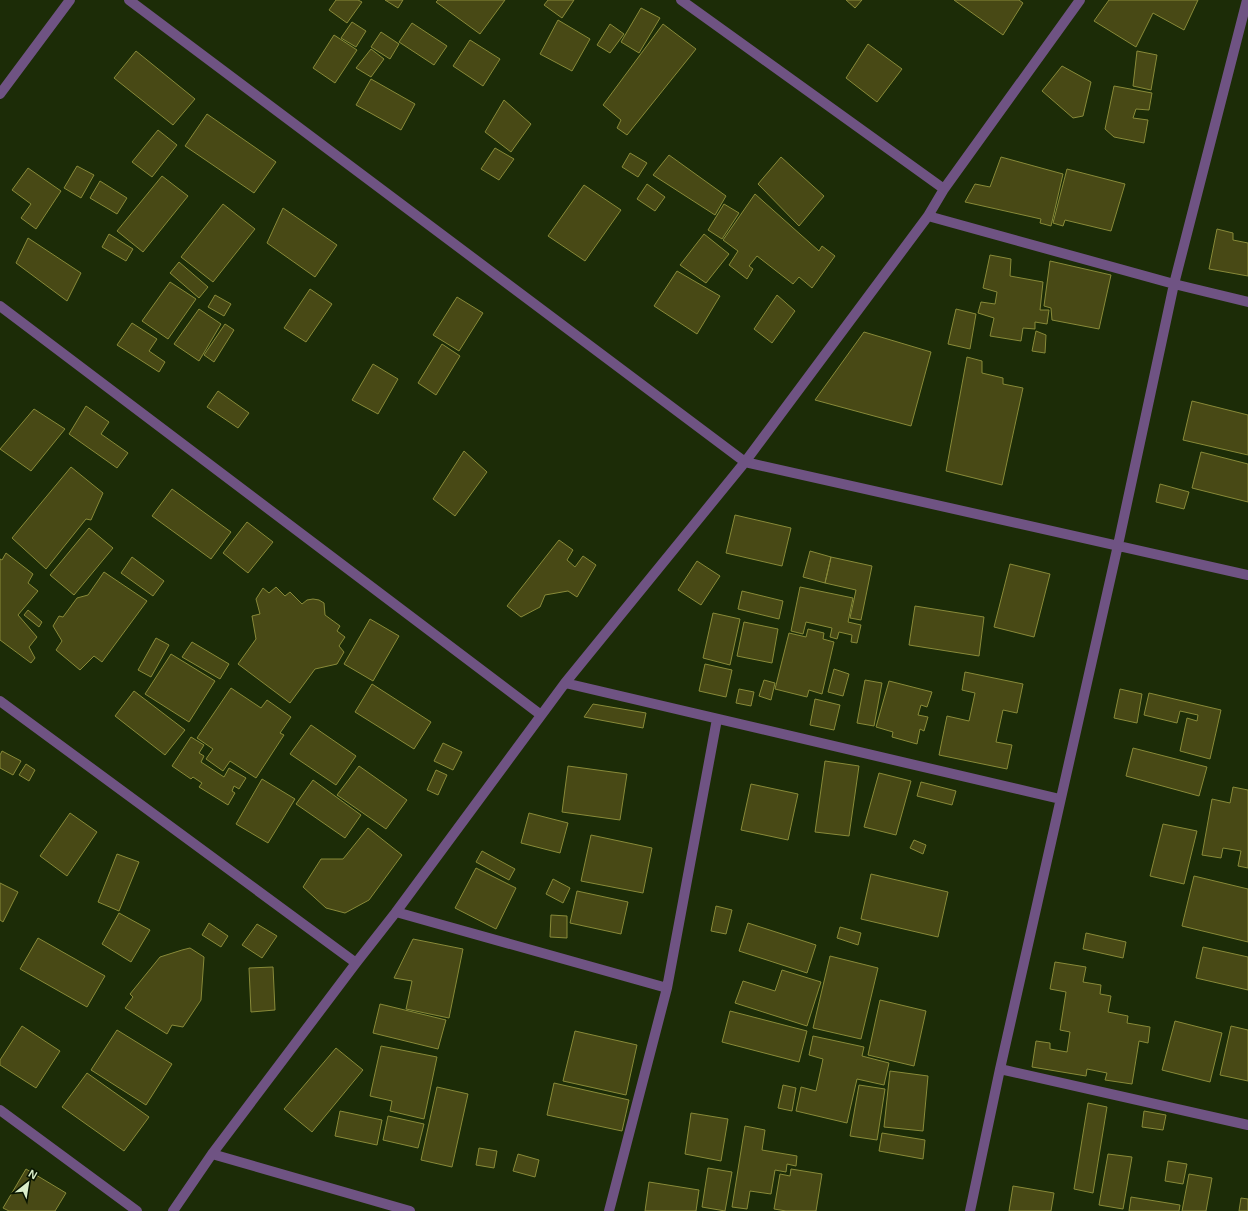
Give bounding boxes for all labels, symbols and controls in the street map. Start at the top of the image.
north arrow [8,1163,48,1203]
text: N [27,1167,39,1182]

